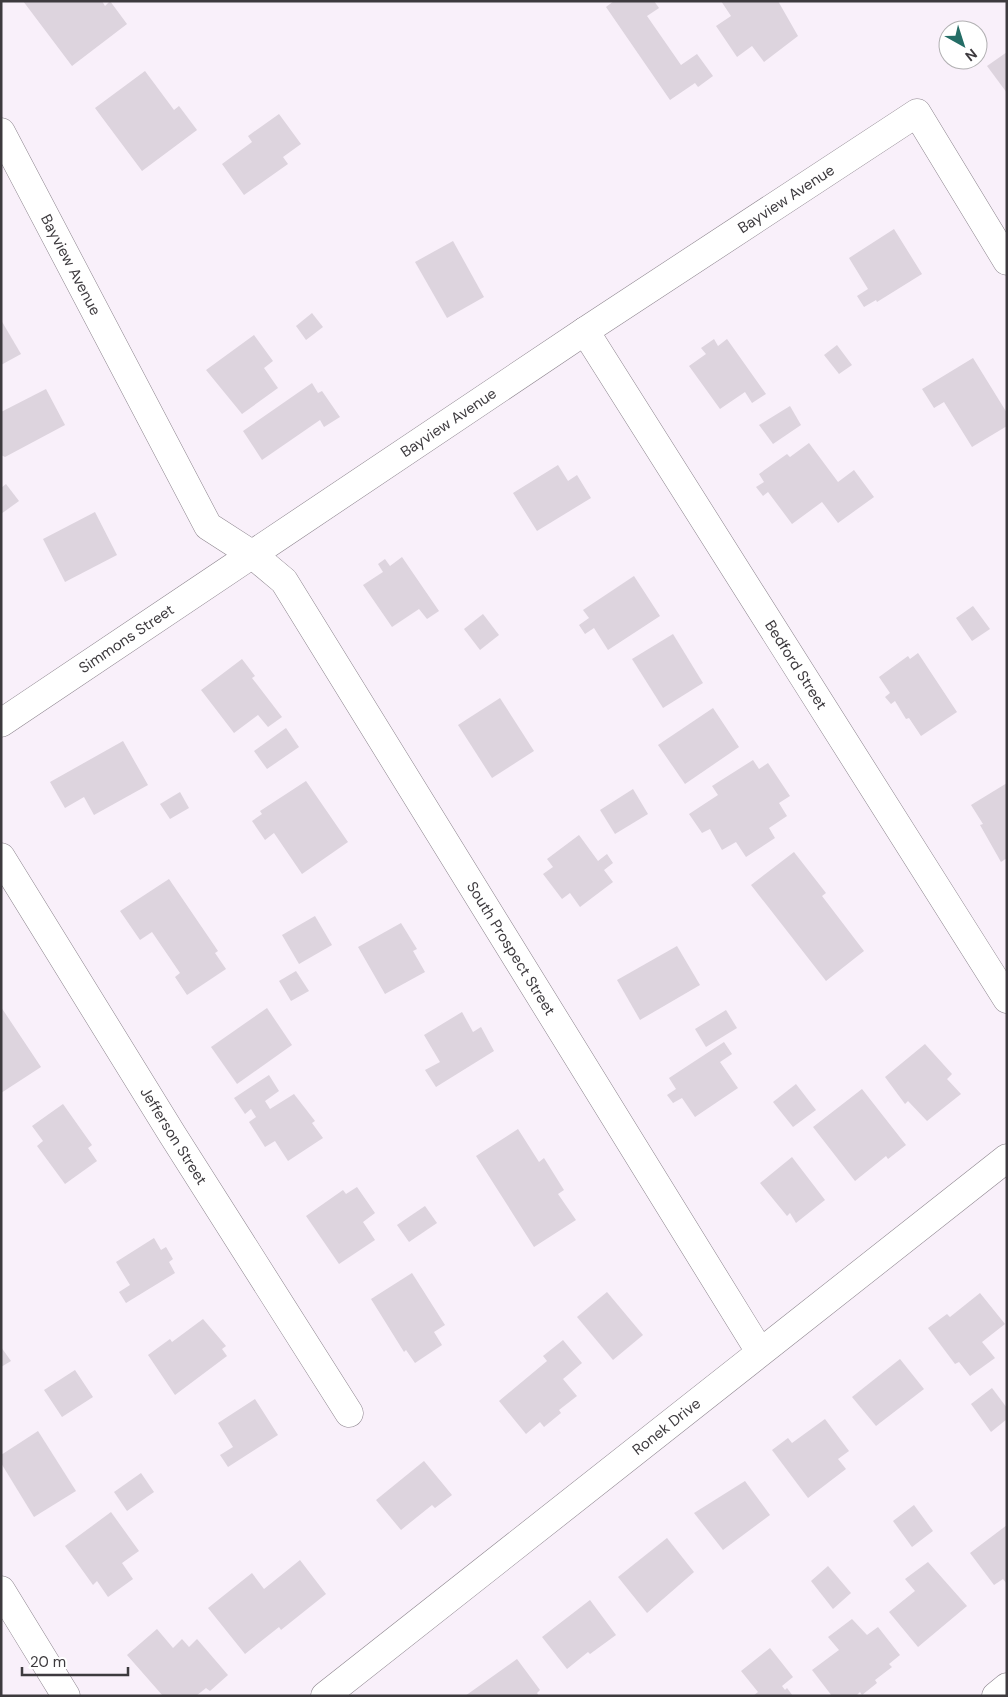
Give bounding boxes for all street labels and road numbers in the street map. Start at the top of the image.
street label: Bayview Avenue [734,160,838,238]
street label: Bayview Avenue [36,211,106,319]
street label: Bayview Avenue [397,383,500,462]
street label: Simmons Street [75,600,178,678]
street label: Bedford Street [760,617,832,713]
street label: South Prospect Street [462,878,560,1019]
street label: Jefferson Street [135,1083,212,1189]
street label: Ronek Drive [628,1393,705,1460]

